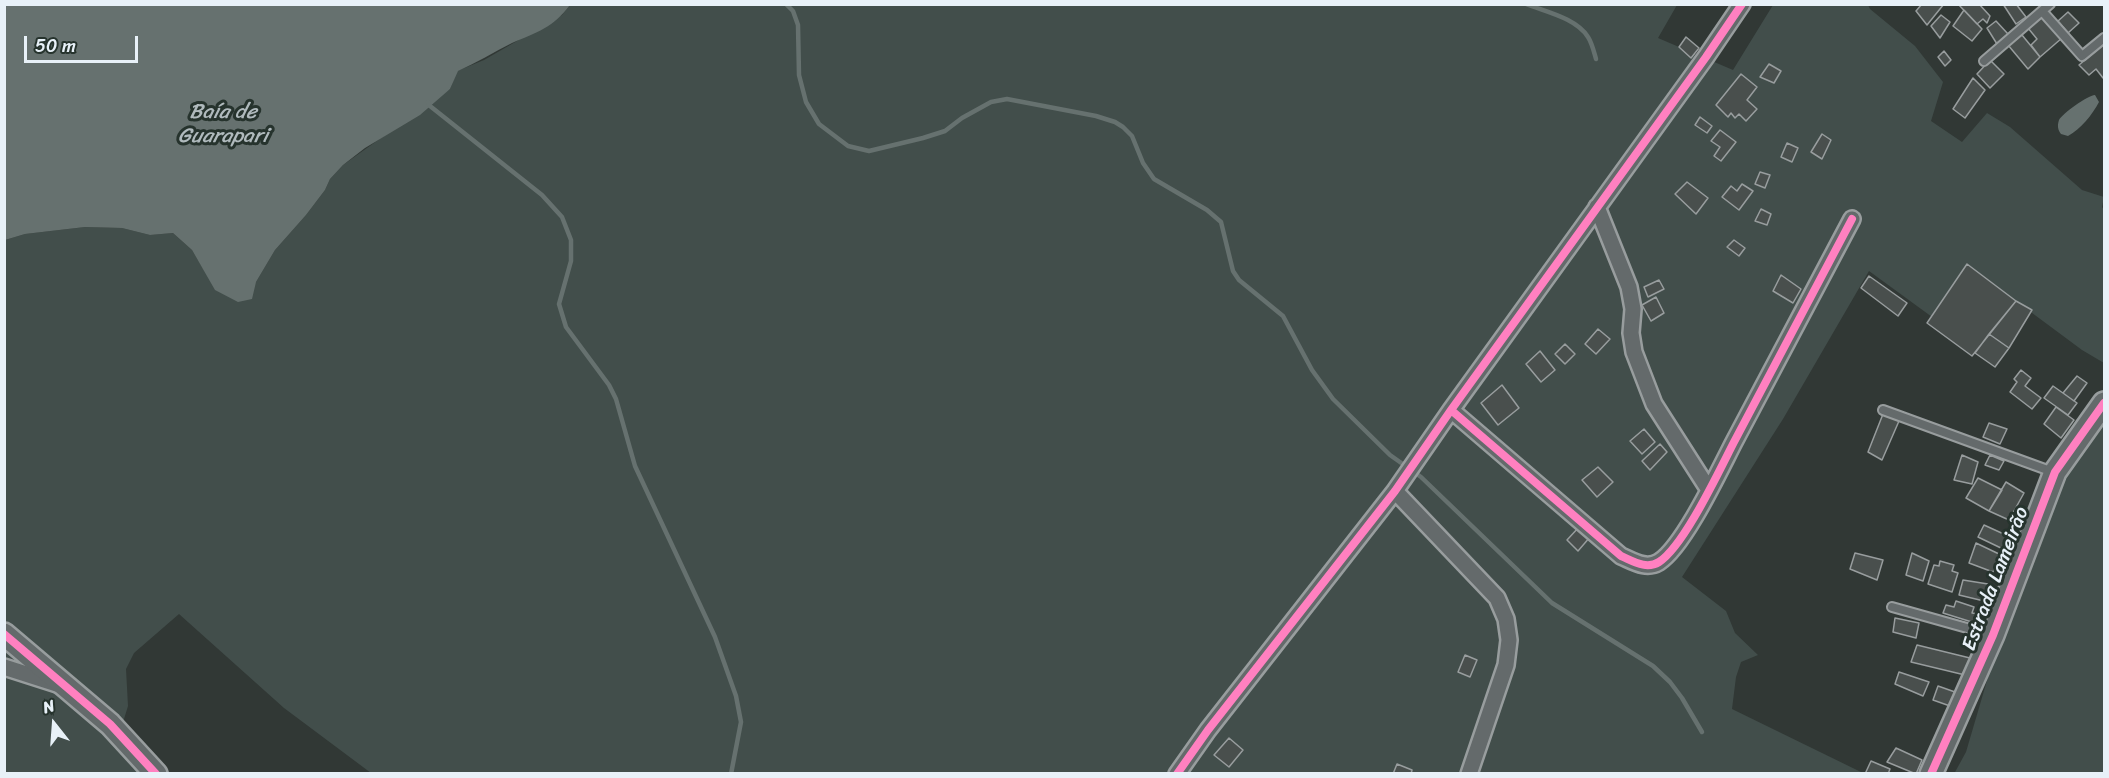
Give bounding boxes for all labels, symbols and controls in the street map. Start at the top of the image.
scale bar [27,24,141,62]
text: 50 m [35,30,76,62]
water label: Baía de Guarapari [178,100,268,150]
street label: Estrada Lameirão [1958,504,2034,654]
text: N [39,691,58,722]
north arrow [24,694,84,754]

